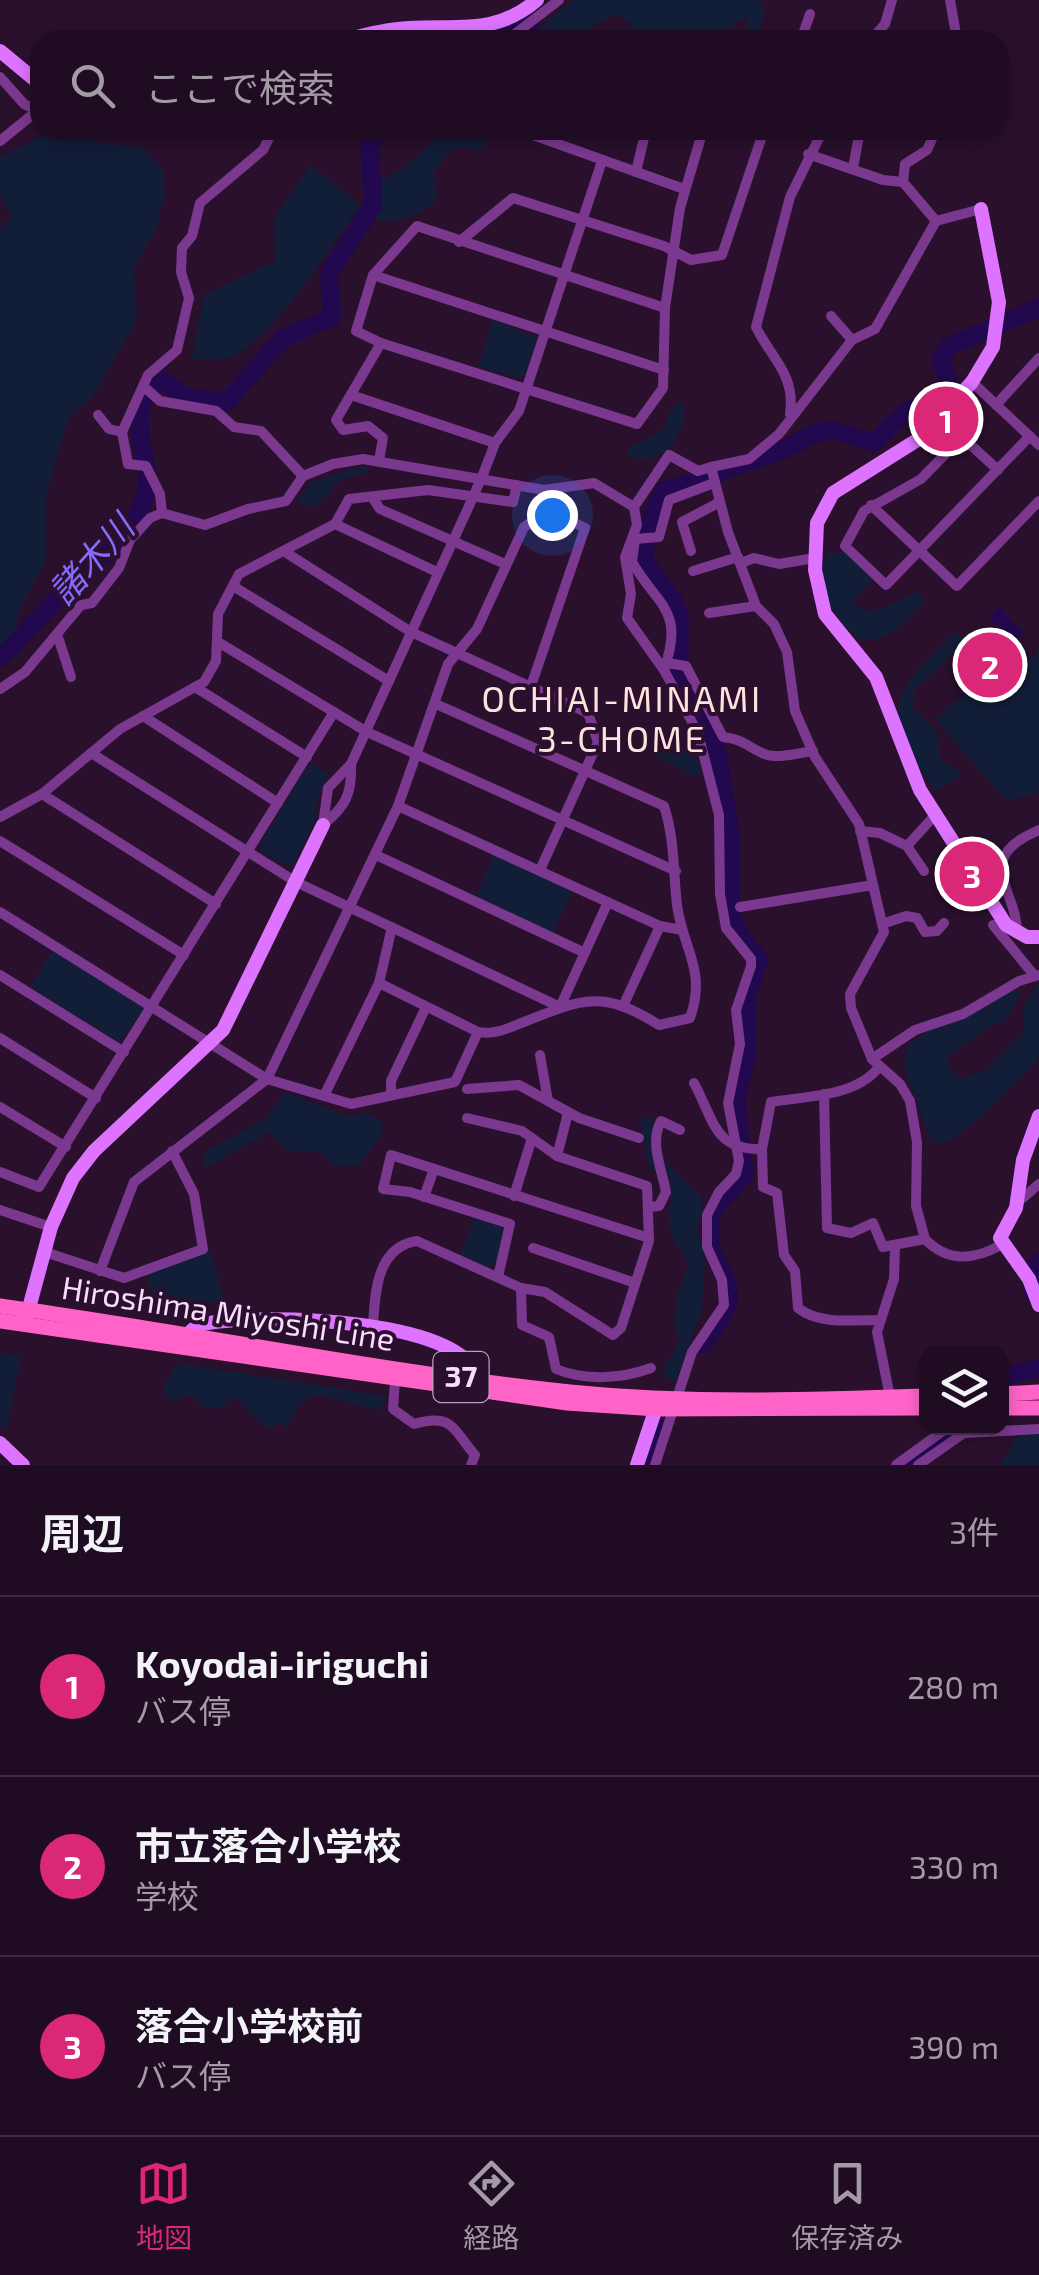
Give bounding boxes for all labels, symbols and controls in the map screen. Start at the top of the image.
search box [30,30,1009,140]
icon: search [65,58,120,113]
text: ここで検索 [145,64,335,110]
pin: 1 [914,382,978,456]
your location [527,490,578,541]
water label: 諸木川 [40,503,144,612]
pin: 2 [958,628,1022,702]
district label: OCHIAI-MINAMI 3-CHOME [481,677,763,759]
pin: 3 [940,836,1004,912]
street label: Hiroshima Miyoshi Line [59,1267,397,1357]
map controls [919,1345,1009,1435]
button: layers [919,1345,1009,1435]
road number: 37 [434,1352,488,1402]
text: 周辺 [40,1507,124,1557]
text: 3件 [949,1512,999,1550]
text: Koyodai-iriguchi [135,1640,429,1686]
text: 1 [66,1667,79,1705]
text: 280 m [907,1667,999,1705]
text: バス停 [135,1691,231,1729]
text: 市立落合小学校 [135,1822,401,1868]
text: 2 [63,1847,82,1885]
text: 330 m [909,1847,999,1885]
text: 学校 [135,1876,199,1914]
text: 落合小学校前 [135,2002,363,2048]
text: 3 [63,2027,82,2065]
text: 390 m [908,2027,999,2065]
text: バス停 [135,2056,231,2094]
tab: 地図 [136,2156,192,2256]
tab: 経路 [463,2156,519,2256]
tab: 保存済み [791,2156,903,2256]

